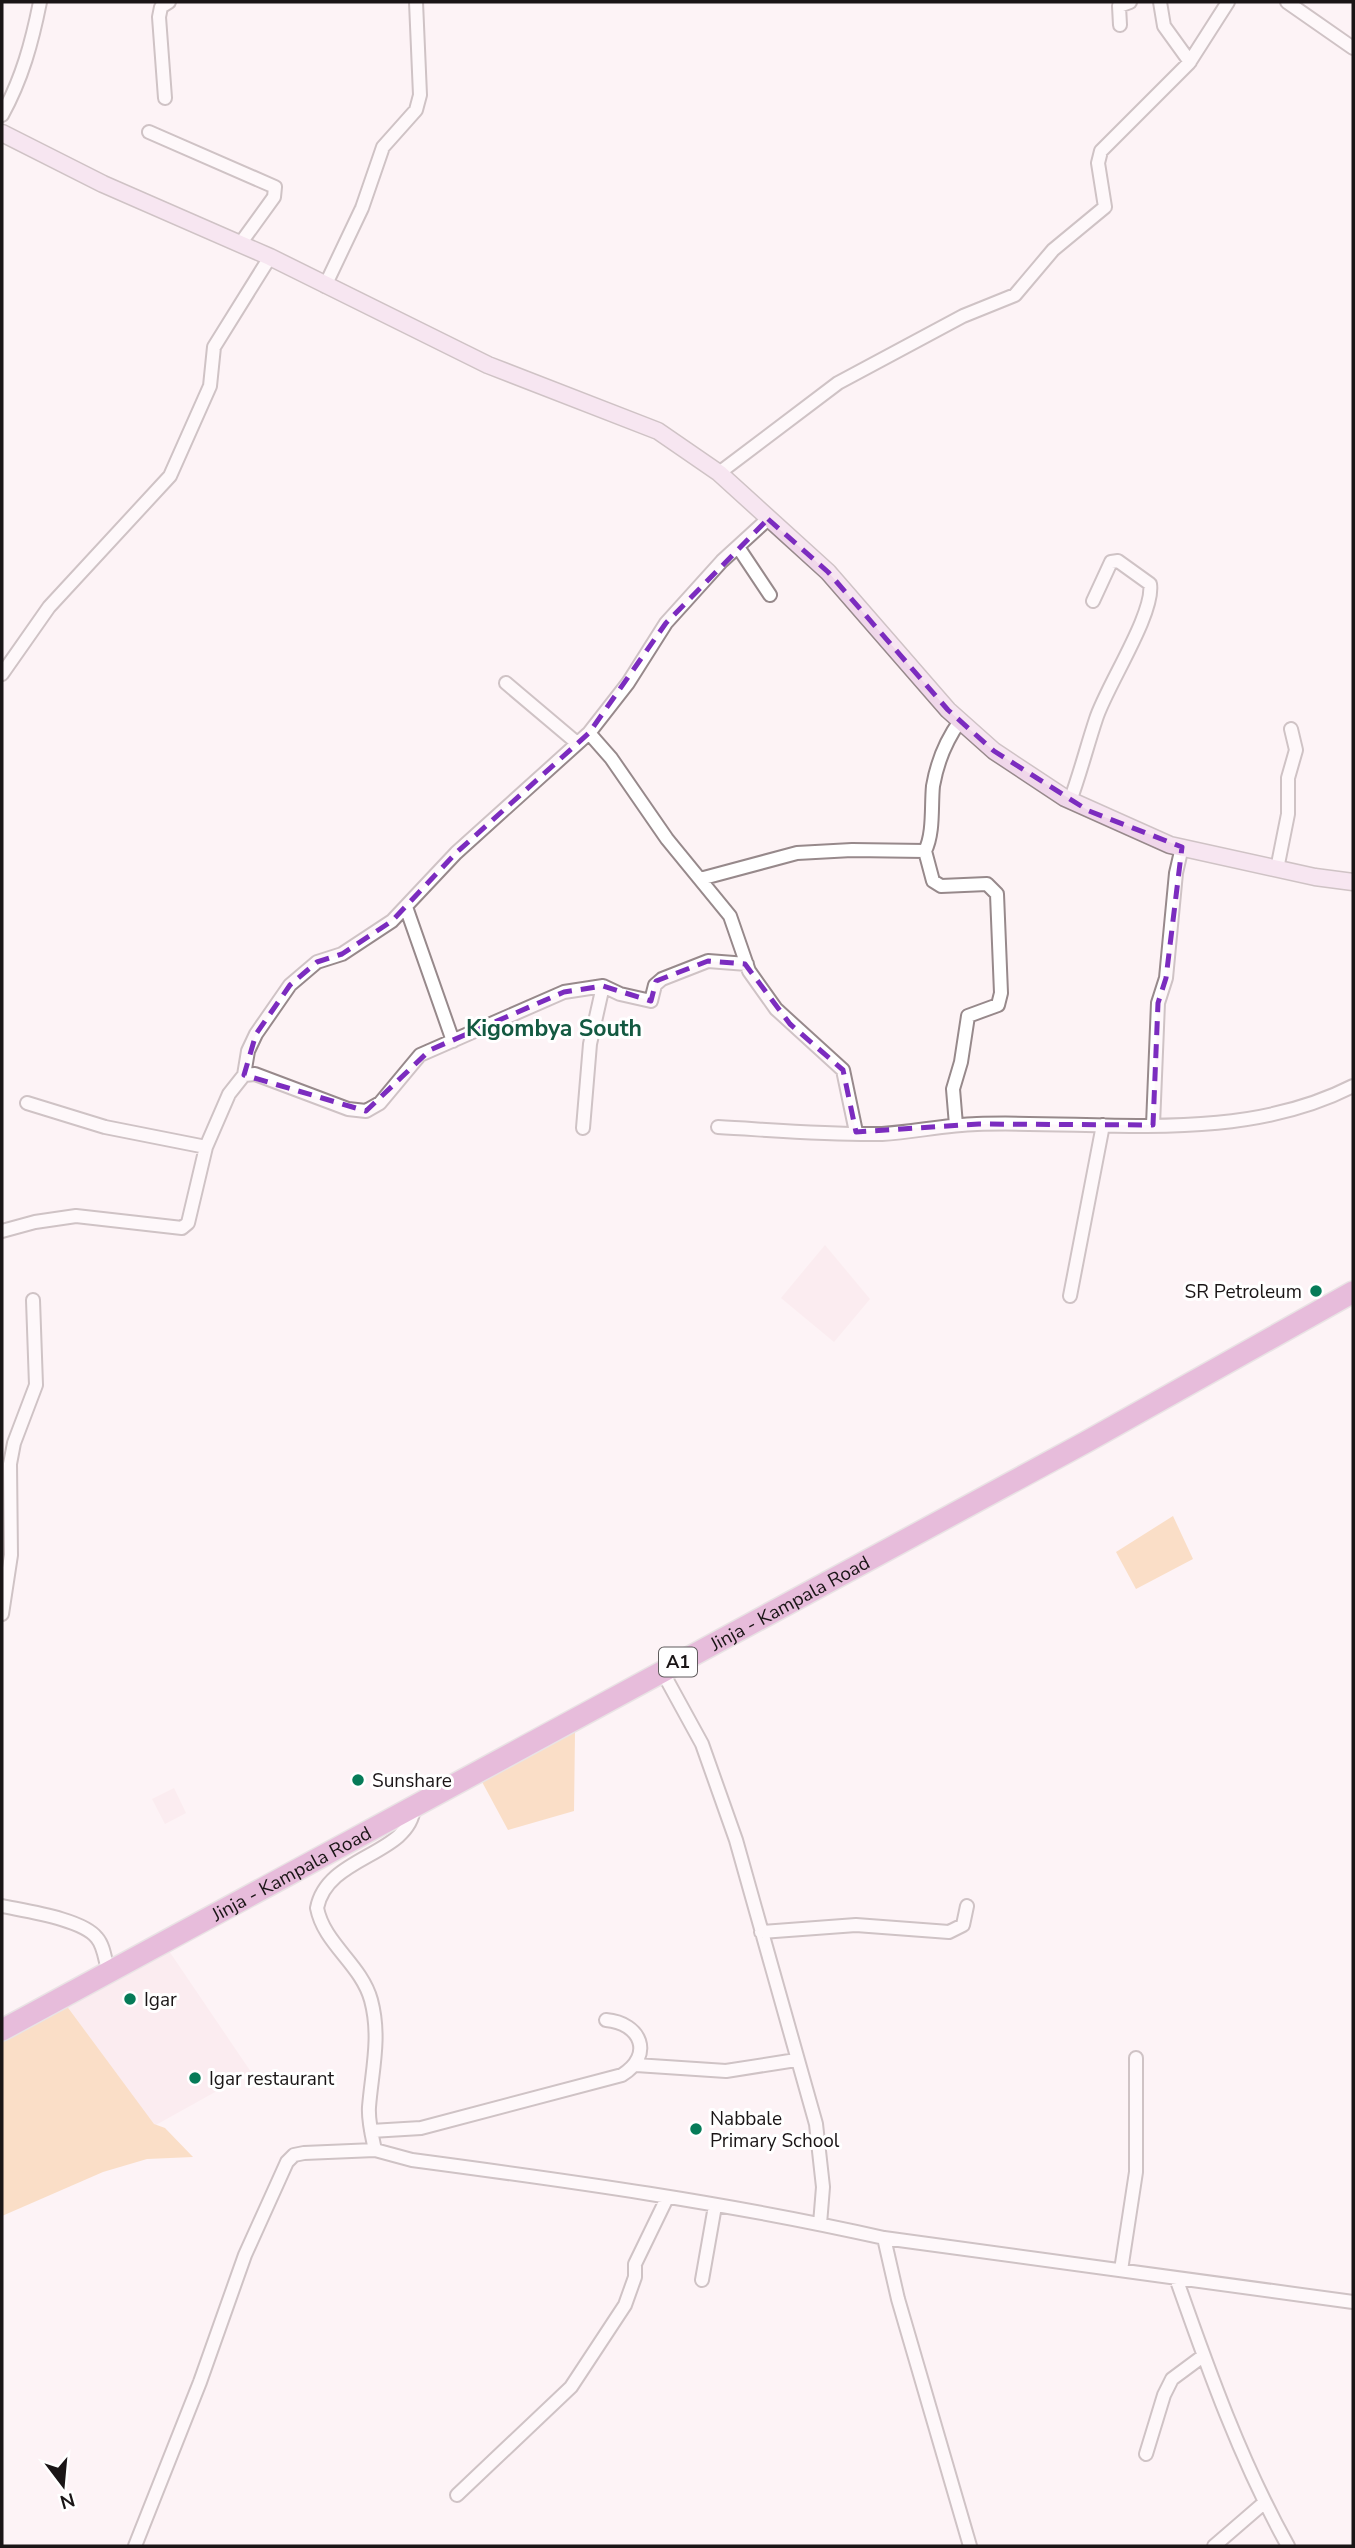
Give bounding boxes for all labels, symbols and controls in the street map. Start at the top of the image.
district label: Kigombya South [466,1013,642,1044]
place label: SR Petroleum [1185,1279,1302,1305]
marker: SR Petroleum [1308,1283,1324,1299]
street label: Jinja - Kampala Road [705,1550,874,1658]
road number: A1 [659,1647,697,1676]
place label: Sunshare [372,1768,452,1794]
marker: Sunshare [350,1772,366,1788]
street label: Jinja - Kampala Road [206,1820,376,1928]
place label: Igar [144,1987,177,2013]
marker: Igar [122,1991,138,2007]
place label: Igar restaurant [209,2066,335,2092]
marker: Igar restaurant [187,2070,203,2086]
place label: Nabbale Primary School [710,2106,840,2154]
marker: Nabbale Primary School [688,2121,704,2137]
north arrow [28,2450,98,2520]
text: N [57,2486,78,2515]

